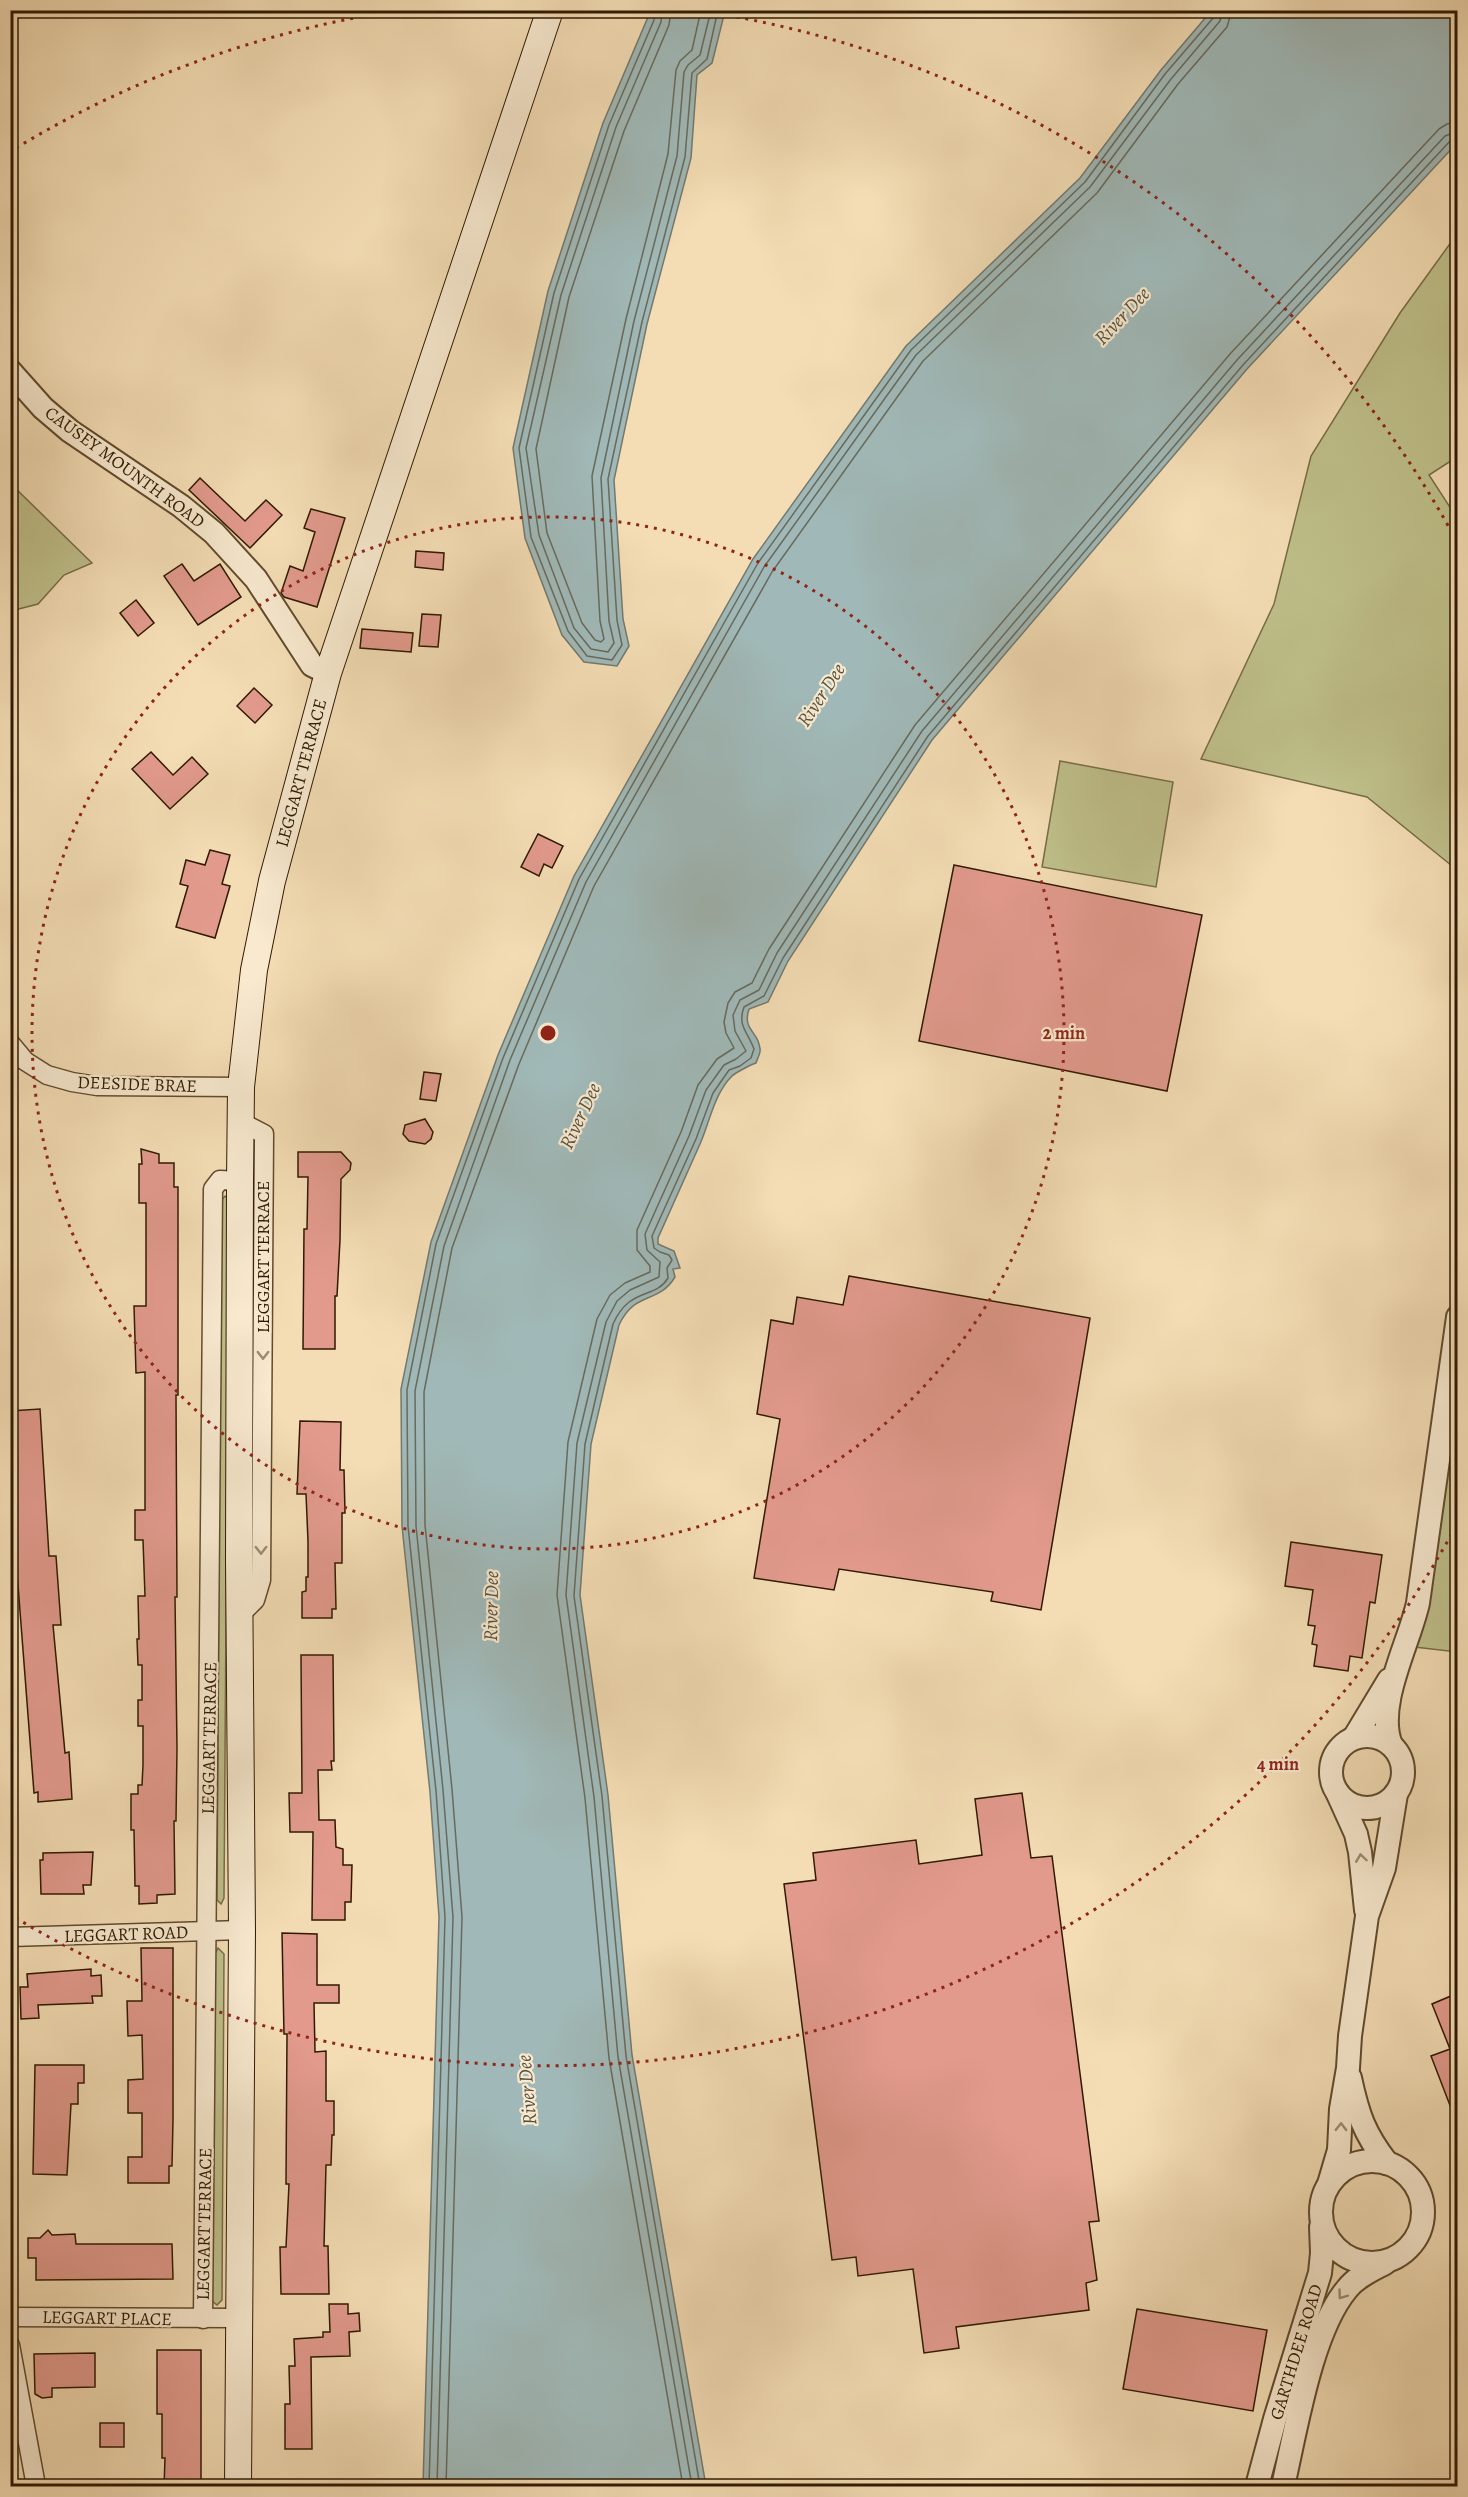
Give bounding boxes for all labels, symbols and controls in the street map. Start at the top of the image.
water label: River Dee [1088,281,1156,351]
street label: CAUSEY MOUNTH ROAD [40,401,210,533]
water label: River Dee [791,658,851,732]
street label: LEGGART TERRACE [270,696,332,850]
text: 2 min [1043,1021,1085,1045]
centre of rings [538,1023,558,1043]
street label: DEESIDE BRAE [77,1070,197,1098]
water label: River Dee [553,1078,607,1154]
street label: LEGGART TERRACE [251,1181,275,1333]
one-way arrow [257,1351,269,1360]
one-way arrow [255,1545,268,1554]
water label: River Dee [477,1571,505,1641]
street label: LEGGART TERRACE [196,1661,222,1815]
text: 4 min [1257,1752,1299,1776]
one-way arrow [1355,1853,1367,1862]
street label: LEGGART ROAD [64,1920,188,1948]
water label: River Dee [510,2054,544,2126]
one-way arrow [1335,2122,1347,2131]
street label: LEGGART TERRACE [191,2147,217,2301]
street label: GARTHDEE ROAD [1264,2281,1328,2423]
one-way arrow [1339,2288,1350,2299]
street label: LEGGART PLACE [42,2305,172,2331]

